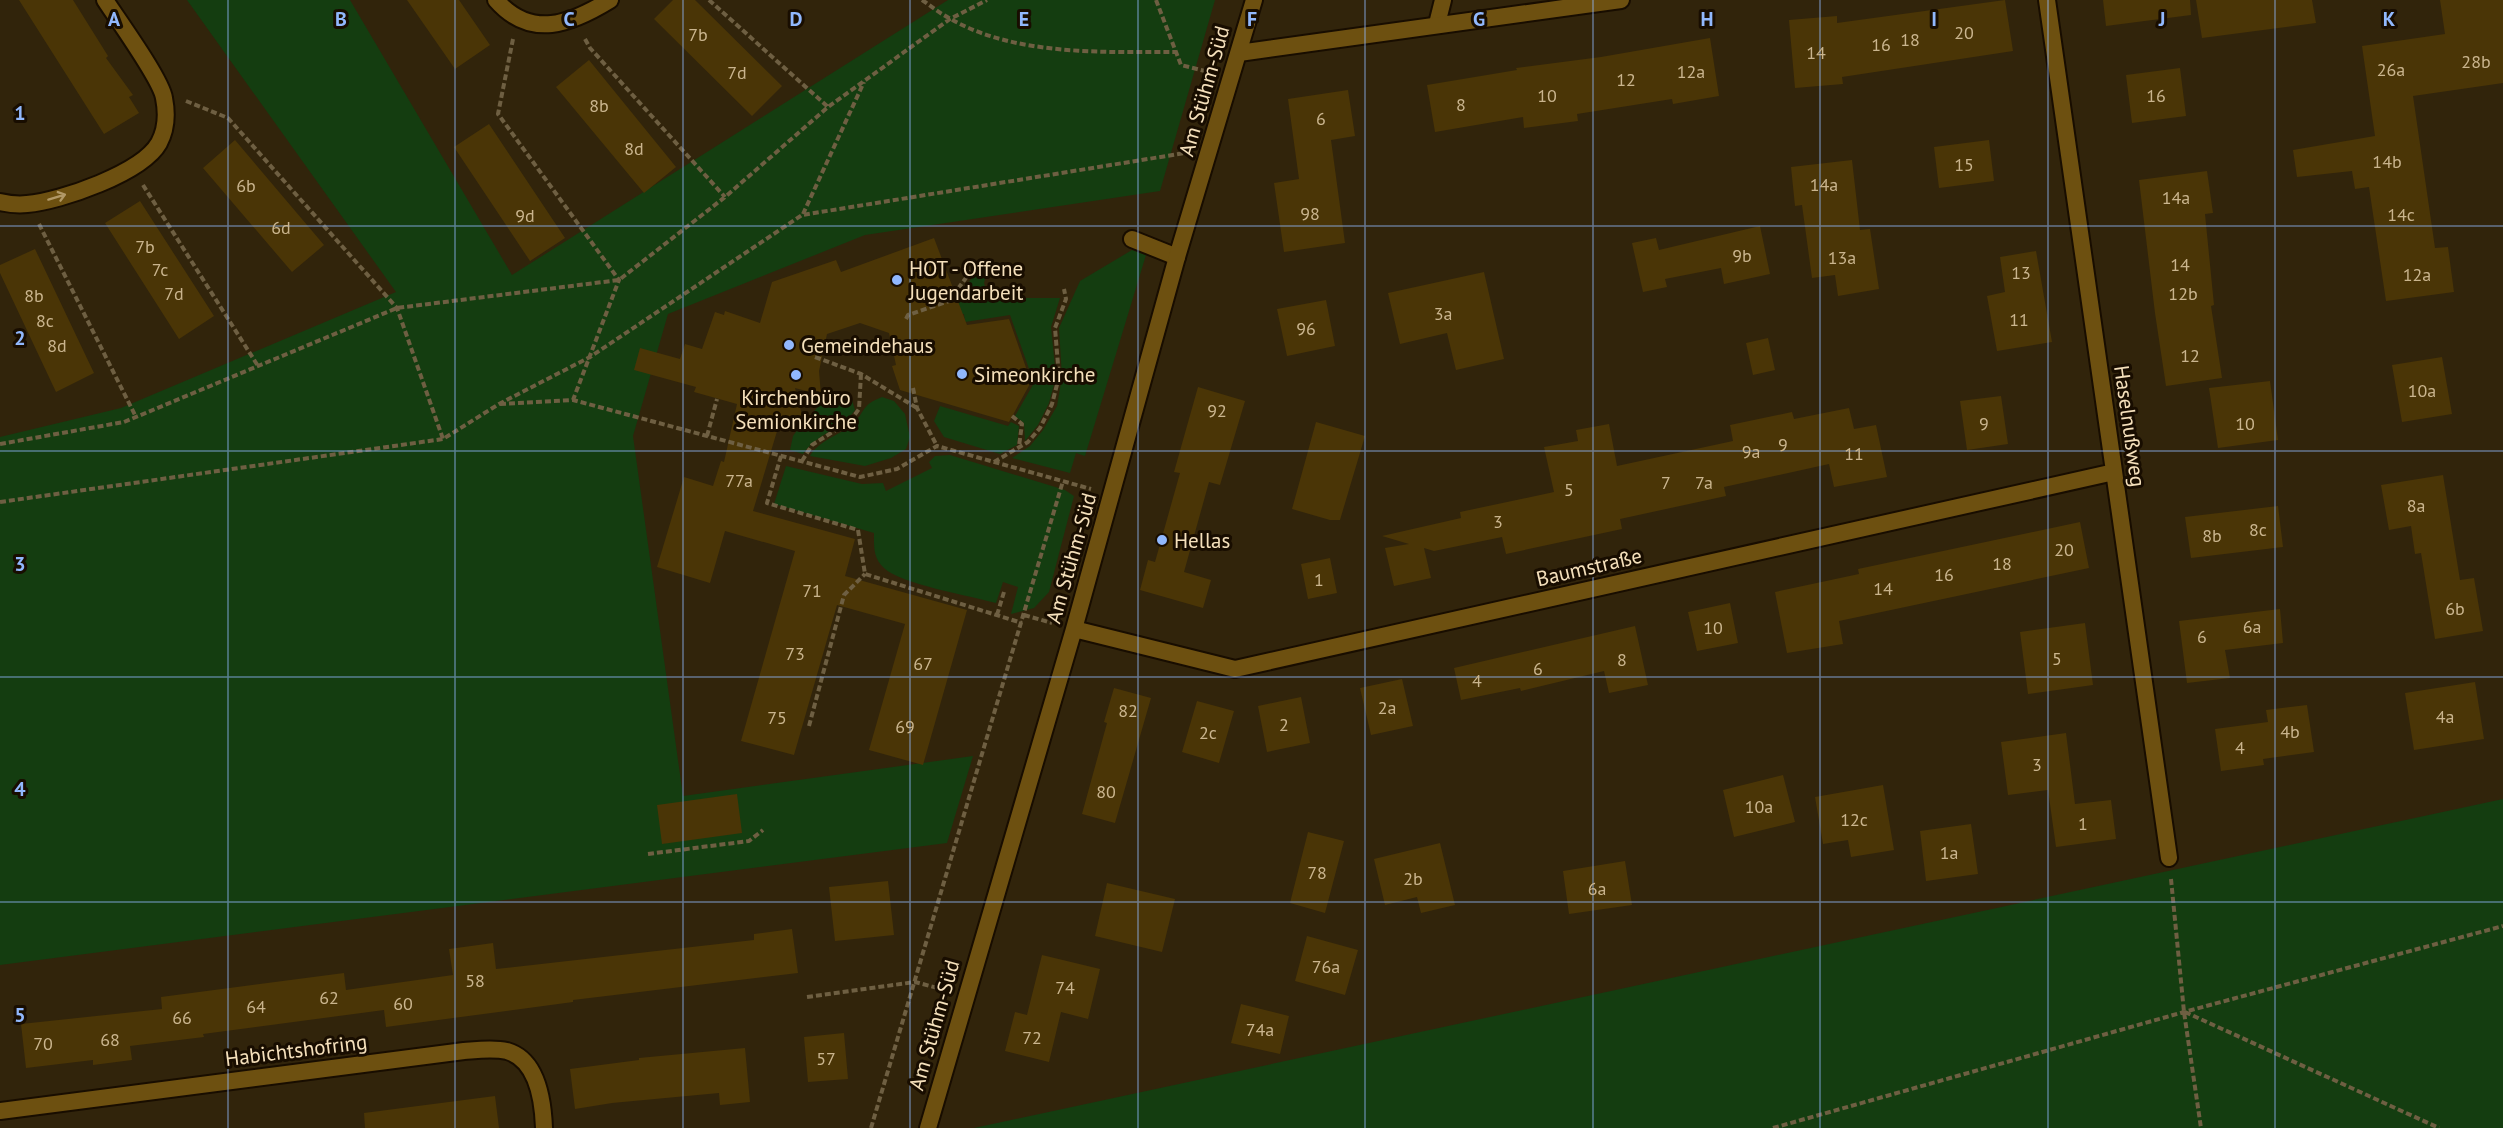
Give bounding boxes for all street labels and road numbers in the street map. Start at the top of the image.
street label: Am Stühm-Süd [1172,23,1236,159]
street label: Haselnußweg [2108,364,2152,488]
street label: Am Stühm-Süd [1039,490,1103,626]
street label: Baumstraße [1534,542,1644,592]
street label: Am Stühm-Süd [902,957,966,1093]
street label: Habichtshofring [223,1028,369,1072]

